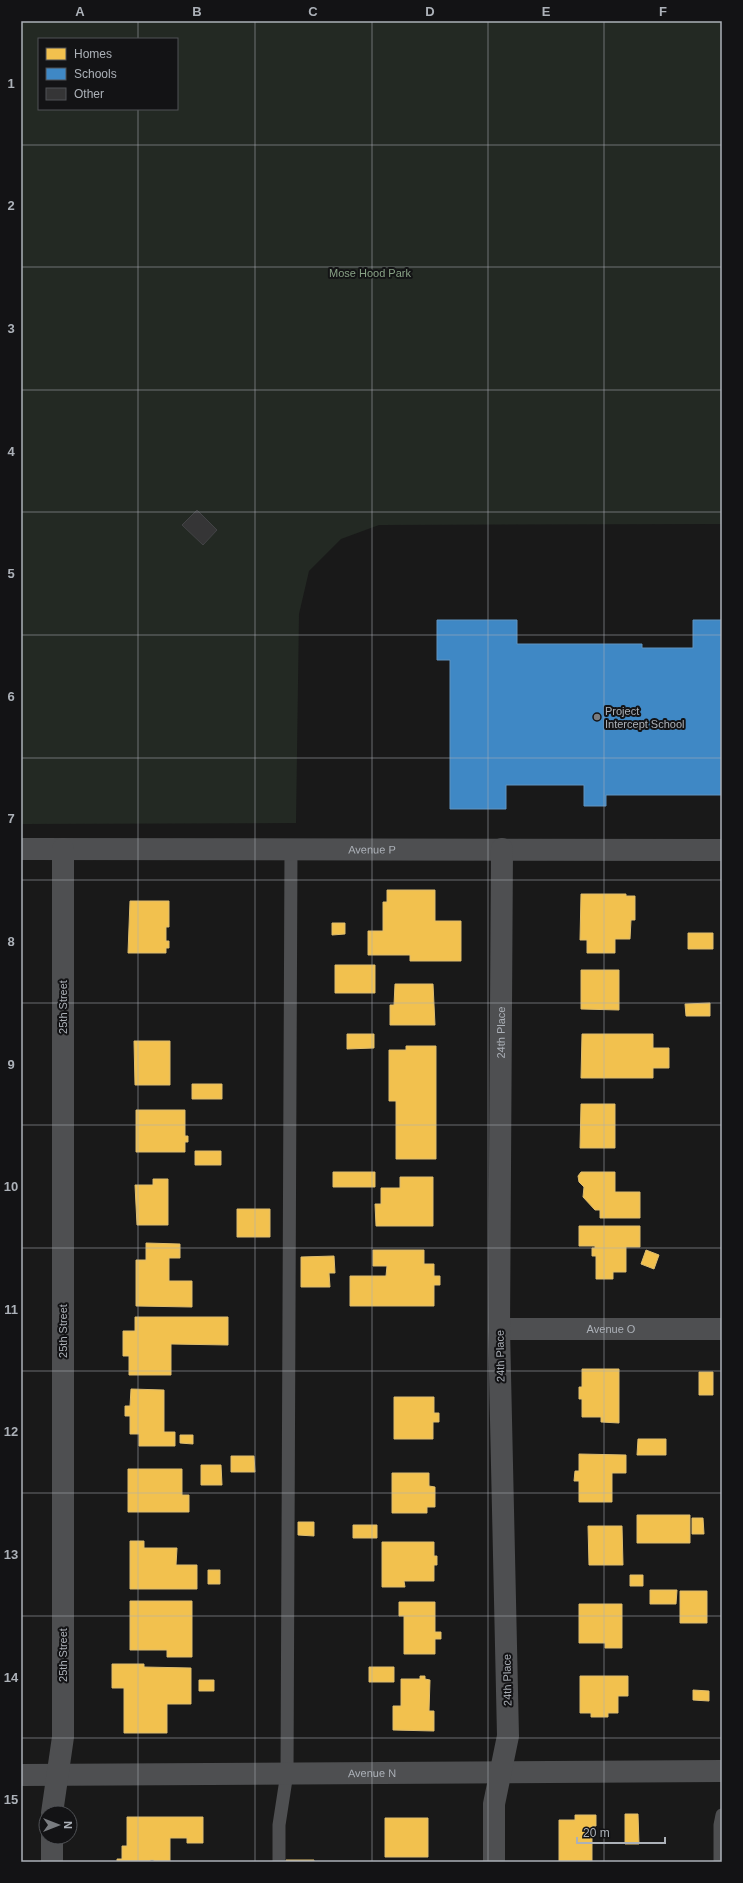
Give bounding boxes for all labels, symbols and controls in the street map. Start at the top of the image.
text: A [75,4,85,19]
text: B [192,4,202,19]
text: C [308,4,318,19]
text: D [425,4,435,19]
text: E [542,4,551,19]
text: F [659,4,667,19]
legend [38,38,178,110]
text: Homes [74,47,112,61]
text: Schools [74,67,117,81]
text: 1 [7,76,15,91]
text: Other [74,87,104,101]
text: 2 [7,198,15,213]
park label: Mose Hood Park [329,267,411,279]
text: 3 [7,321,15,336]
text: 4 [7,444,15,459]
text: 5 [7,566,15,581]
text: 6 [7,689,15,704]
place label: Project Intercept School [605,705,685,730]
marker: Project Intercept School [592,712,602,722]
text: 7 [7,811,15,826]
street label: Avenue P [348,843,396,856]
text: 8 [7,934,15,949]
street label: 25th Street [57,980,69,1034]
street label: 24th Place [495,1006,507,1059]
text: 9 [7,1057,15,1072]
text: 10 [4,1179,18,1194]
text: 11 [4,1302,18,1317]
street label: 25th Street [57,1304,69,1358]
street label: Avenue O [587,1323,636,1335]
street label: 24th Place [494,1330,506,1382]
text: 12 [4,1424,18,1439]
text: 13 [4,1547,18,1562]
street label: 25th Street [57,1628,69,1682]
street label: 24th Place [501,1654,513,1706]
text: 14 [4,1670,19,1685]
street label: Avenue N [348,1767,396,1779]
text: 15 [4,1792,18,1807]
north arrow [38,1805,78,1845]
scale bar [577,1819,665,1845]
text: N [62,1821,74,1829]
text: 20 m [583,1826,610,1840]

